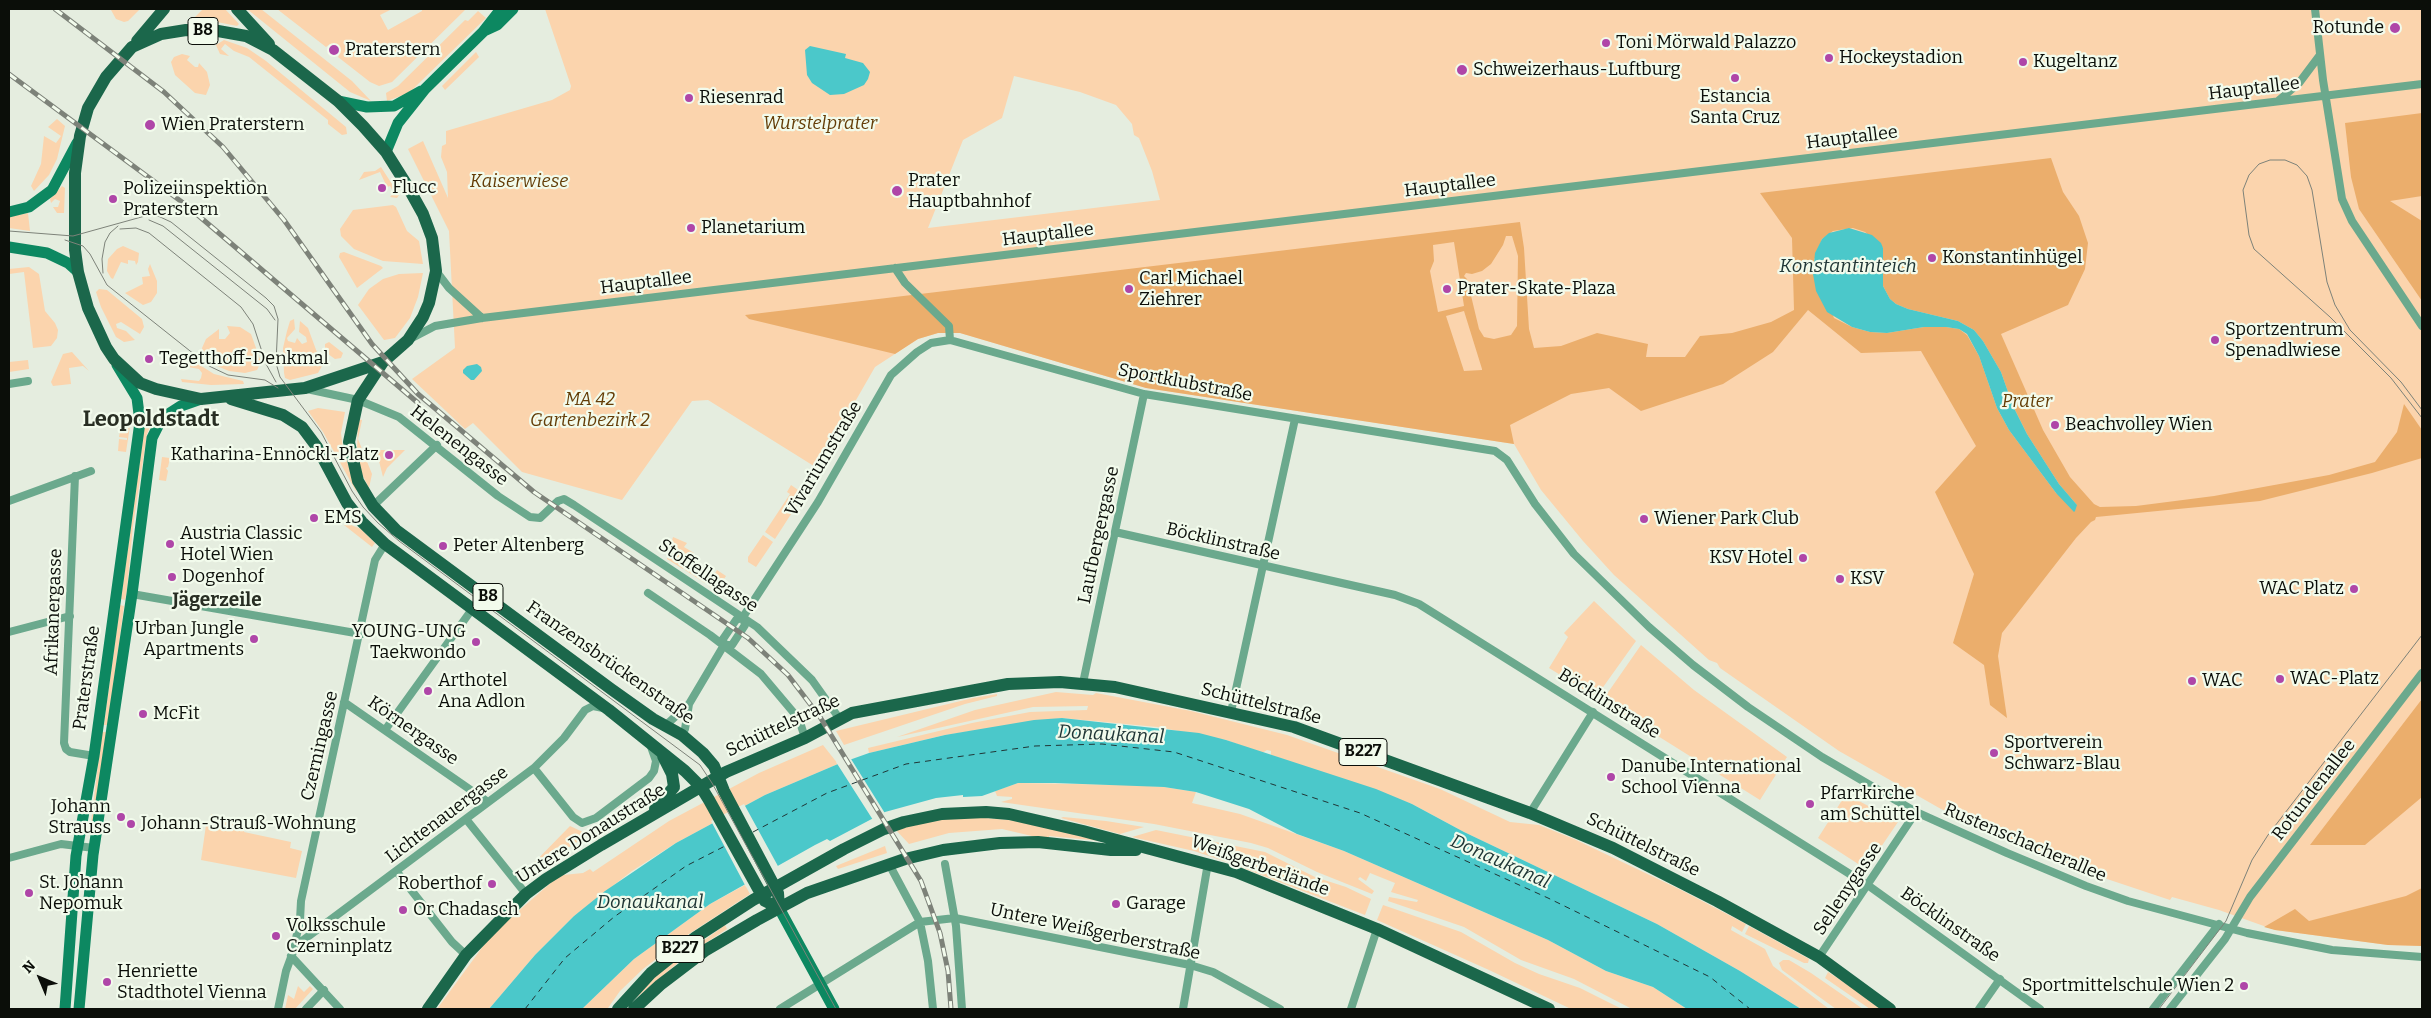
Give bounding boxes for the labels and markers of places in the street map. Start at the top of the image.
place label: Rotunde [2313,17,2384,39]
marker: Rotunde [2388,21,2402,35]
place label: Toni Mörwald Palazzo [1616,32,1796,54]
marker: Toni Mörwald Palazzo [1600,37,1612,49]
place label: Praterstern [345,39,440,61]
marker: Praterstern [327,43,341,57]
place label: Hockeystadion [1839,47,1963,69]
place label: Kugeltanz [2033,51,2117,73]
marker: Hockeystadion [1823,52,1835,64]
marker: Kugeltanz [2017,56,2029,68]
place label: Schweizerhaus-Luftburg [1473,59,1680,81]
marker: Schweizerhaus-Luftburg [1455,63,1469,77]
marker: Estancia Santa Cruz [1729,72,1741,84]
place label: Estancia Santa Cruz [1690,86,1780,128]
place label: Riesenrad [699,87,784,109]
marker: Riesenrad [683,92,695,104]
place label: Wien Praterstern [161,114,304,136]
marker: Wien Praterstern [143,118,157,132]
place label: Prater Hauptbahnhof [908,170,1031,212]
place label: Flucc [392,177,436,199]
place label: Polizeiinspektion Praterstern [123,178,268,220]
marker: Flucc [376,182,388,194]
marker: Prater Hauptbahnhof [890,184,904,198]
marker: Polizeiinspektion Praterstern [107,193,119,205]
place label: Planetarium [701,217,805,239]
marker: Planetarium [685,222,697,234]
place label: Konstantinhügel [1942,247,2082,269]
marker: Konstantinhügel [1926,252,1938,264]
place label: Carl Michael Ziehrer [1139,268,1243,310]
place label: Prater-Skate-Plaza [1457,278,1616,300]
marker: Carl Michael Ziehrer [1123,283,1135,295]
marker: Prater-Skate-Plaza [1441,283,1453,295]
place label: Sportzentrum Spenadlwiese [2225,319,2343,362]
marker: Sportzentrum Spenadlwiese [2209,334,2221,346]
place label: Tegetthoff-Denkmal [159,348,329,370]
marker: Tegetthoff-Denkmal [143,353,155,365]
place label: Beachvolley Wien [2065,414,2212,436]
marker: Beachvolley Wien [2049,419,2061,431]
place label: Katharina-Ennöckl-Platz [170,444,379,466]
marker: Katharina-Ennöckl-Platz [383,449,395,461]
place label: EMS [324,507,362,529]
place label: Wiener Park Club [1654,508,1799,530]
marker: EMS [308,512,320,524]
marker: Wiener Park Club [1638,513,1650,525]
place label: Austria Classic Hotel Wien [180,523,302,566]
place label: Peter Altenberg [453,535,584,557]
marker: Austria Classic Hotel Wien [164,538,176,550]
marker: Peter Altenberg [437,540,449,552]
place label: KSV Hotel [1709,547,1793,569]
marker: KSV Hotel [1797,552,1809,564]
place label: Dogenhof [182,566,264,588]
place label: KSV [1850,568,1885,590]
marker: Dogenhof [166,571,178,583]
marker: KSV [1834,573,1846,585]
place label: WAC Platz [2259,578,2344,600]
marker: WAC Platz [2348,583,2360,595]
place label: Urban Jungle Apartments [135,618,244,660]
place label: YOUNG-UNG Taekwondo [352,621,466,664]
marker: Urban Jungle Apartments [248,633,260,645]
marker: YOUNG-UNG Taekwondo [470,636,482,648]
place label: WAC-Platz [2290,668,2379,690]
place label: Arthotel Ana Adlon [438,670,525,712]
place label: WAC [2202,670,2243,692]
marker: WAC-Platz [2274,673,2286,685]
marker: WAC [2186,675,2198,687]
marker: Arthotel Ana Adlon [422,685,434,697]
place label: McFit [153,703,200,725]
marker: McFit [137,708,149,720]
place label: Sportverein Schwarz-Blau [2004,732,2120,774]
marker: Sportverein Schwarz-Blau [1988,747,2000,759]
place label: Danube International School Vienna [1621,756,1801,799]
marker: Danube International School Vienna [1605,771,1617,783]
place label: Pfarrkirche am Schüttel [1820,783,1920,826]
place label: Johann Strauss [48,796,111,839]
marker: Pfarrkirche am Schüttel [1804,798,1816,810]
marker: Johann Strauss [115,811,127,823]
place label: Johann-Strauß-Wohnung [141,813,356,835]
marker: Johann-Strauß-Wohnung [125,818,137,830]
place label: St. Johann Nepomuk [39,872,123,914]
place label: Roberthof [398,873,482,895]
marker: Roberthof [486,878,498,890]
marker: St. Johann Nepomuk [23,887,35,899]
place label: Garage [1126,893,1186,915]
marker: Garage [1110,898,1122,910]
place label: Or Chadasch [413,899,519,921]
marker: Or Chadasch [397,904,409,916]
place label: Volksschule Czerninplatz [286,915,392,958]
marker: Volksschule Czerninplatz [270,930,282,942]
place label: Henriette Stadthotel Vienna [117,961,267,1004]
place label: Sportmittelschule Wien 2 [2022,975,2234,997]
marker: Henriette Stadthotel Vienna [101,976,113,988]
marker: Sportmittelschule Wien 2 [2238,980,2250,992]

